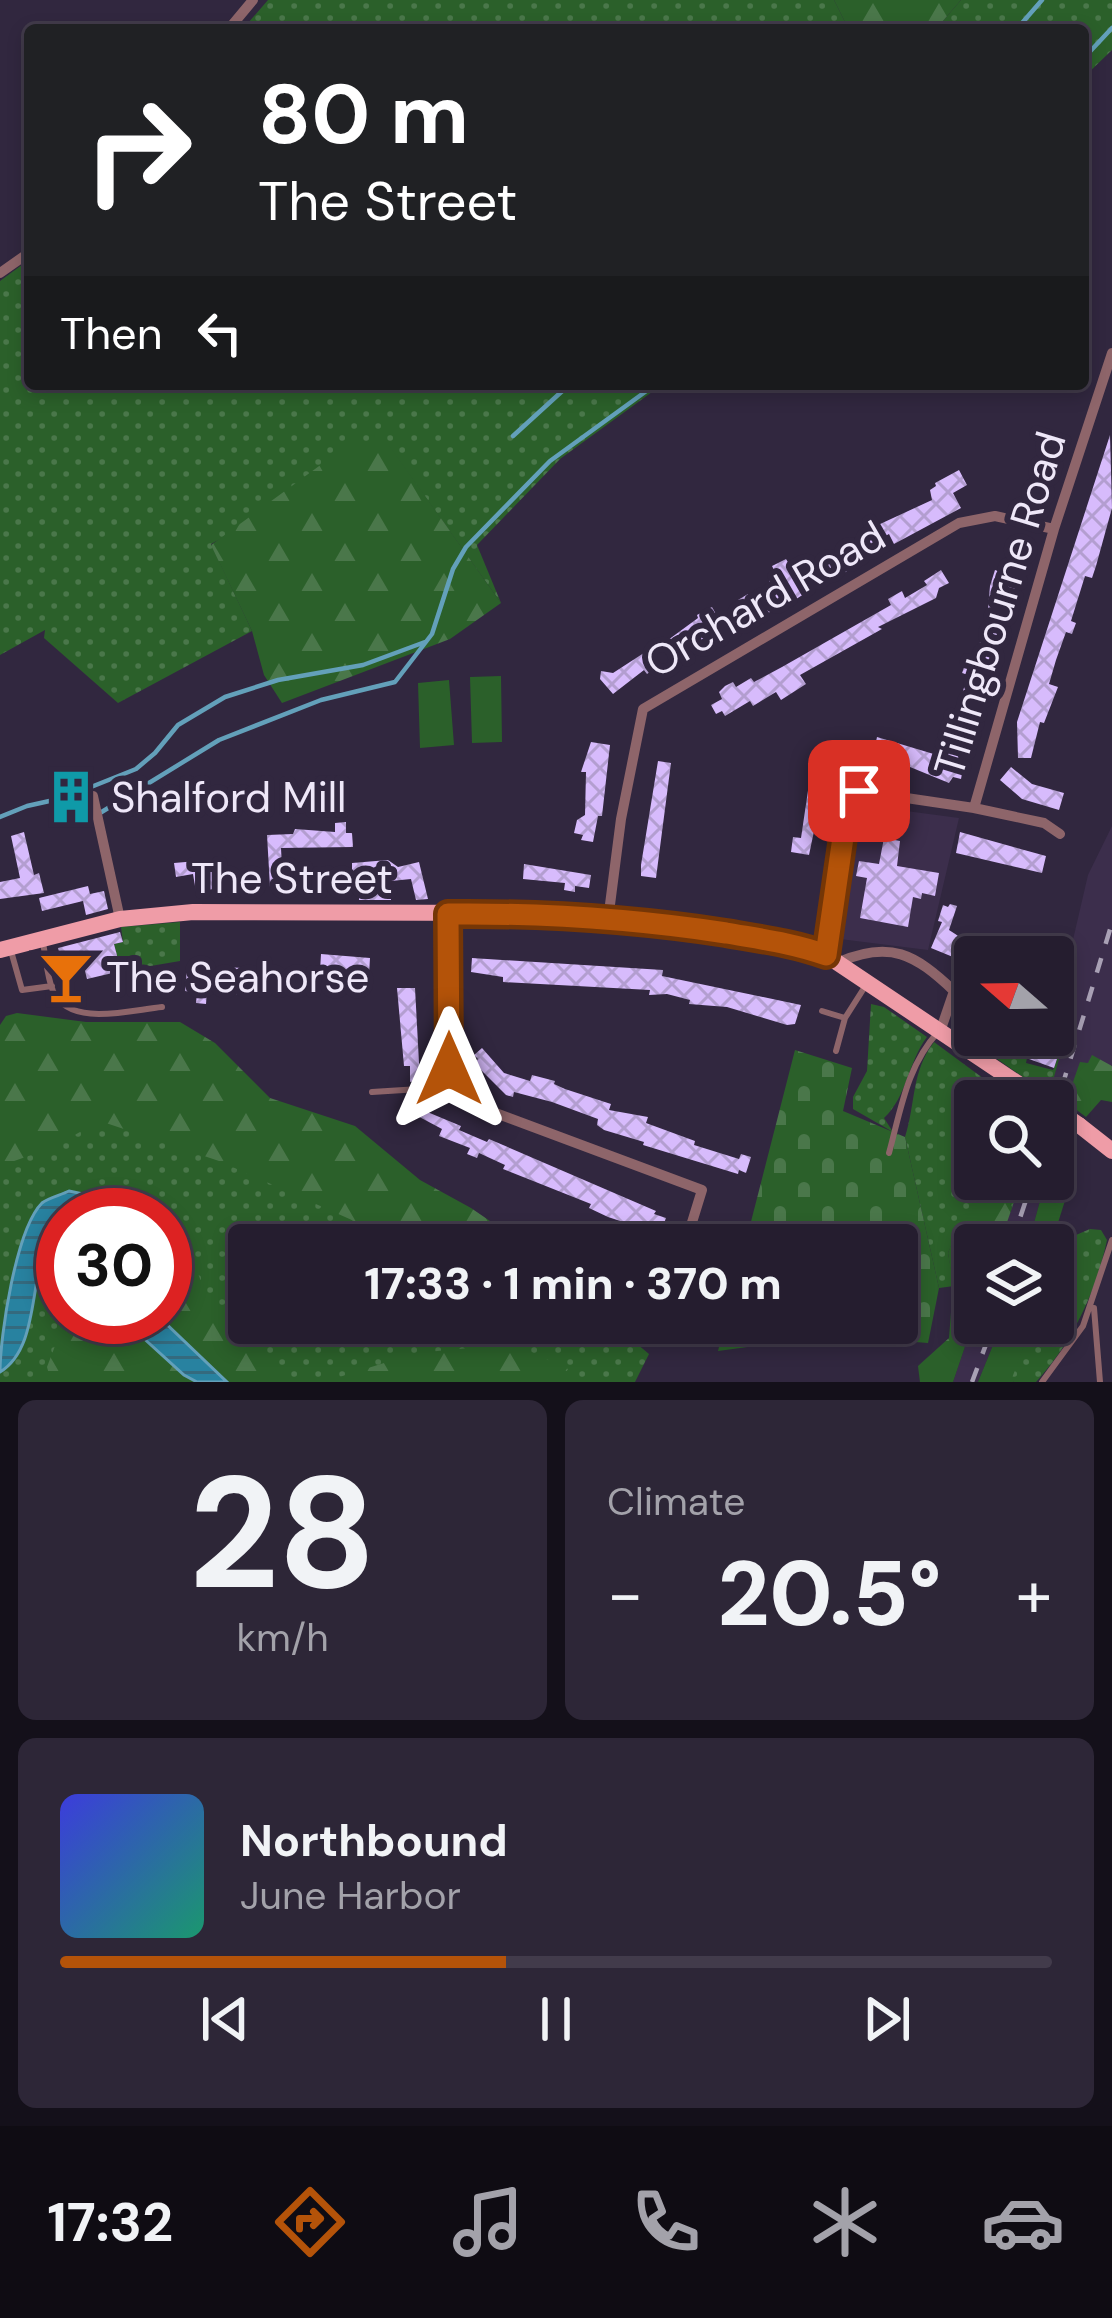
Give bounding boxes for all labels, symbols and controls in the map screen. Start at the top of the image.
text: 80 m [258,60,469,169]
icon: right [60,72,216,228]
text: The Street [258,166,517,237]
icon: left [187,300,253,366]
text: Then [60,304,163,363]
street label: Tillingbourne Road [921,425,1079,783]
street label: Orchard Road [635,508,895,690]
pin [808,740,910,842]
icon: arrive [826,758,892,824]
building icon: Shalford Mill [42,768,100,826]
place label: Shalford Mill [111,770,346,825]
street label: The Street [191,851,393,906]
north arrow [954,936,1074,1056]
map controls [954,936,1074,1344]
bar icon: The Seahorse [37,948,95,1006]
place label: The Seahorse [106,950,369,1005]
position arrow [386,1006,512,1132]
button: search [954,1080,1074,1200]
speed limit sign: 30 [36,1188,192,1344]
button: layers [954,1224,1074,1344]
text: 17:33 · 1 min · 370 m [364,1254,782,1313]
text: 28 [189,1432,376,1635]
text: Climate [607,1476,745,1527]
text: 20.5° [718,1536,941,1653]
text: − [607,1552,643,1637]
text: + [1016,1552,1052,1637]
text: km/h [236,1612,329,1663]
text: Northbound [240,1811,508,1870]
text: June Harbor [240,1870,461,1921]
icon: previous [192,1986,258,2052]
icon: pause [523,1986,589,2052]
icon: next [854,1986,920,2052]
icon: directions [268,2180,352,2264]
icon: music [446,2180,530,2264]
icon: phone [624,2180,708,2264]
icon: climate [803,2180,887,2264]
icon: car [981,2180,1065,2264]
text: 17:32 [47,2187,173,2258]

